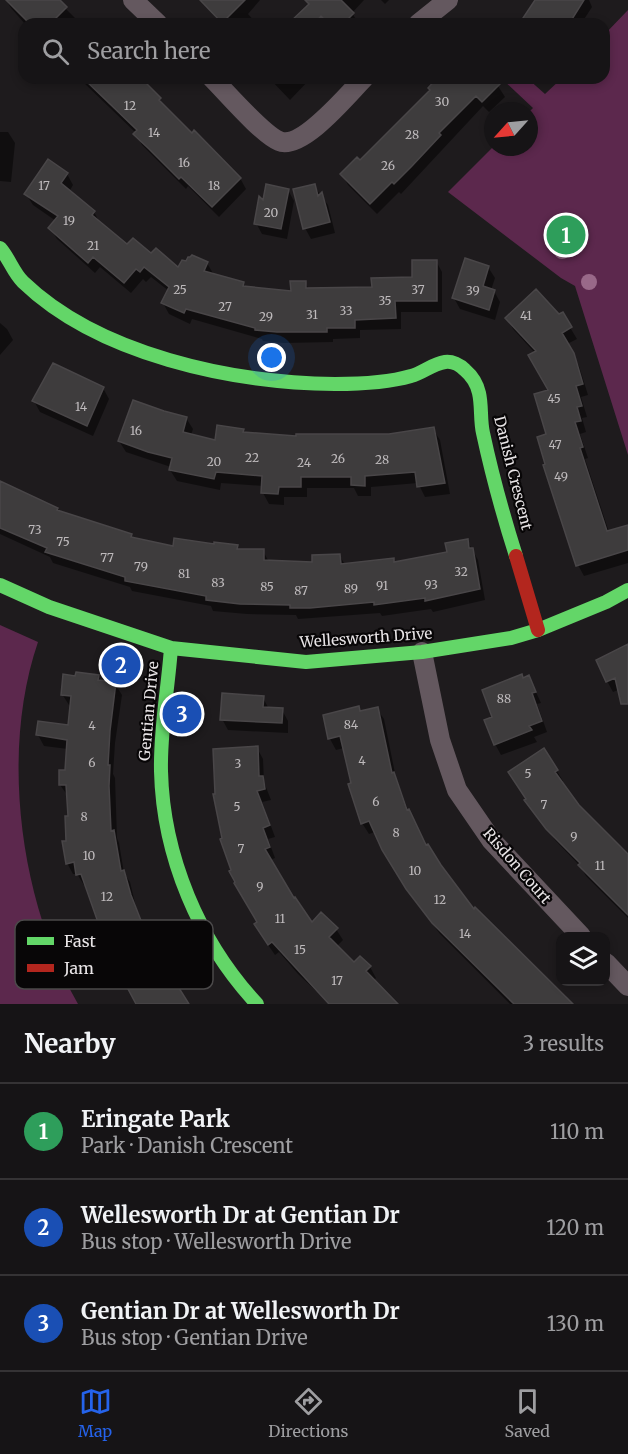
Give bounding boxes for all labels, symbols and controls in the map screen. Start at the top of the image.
search box [18,18,610,84]
icon: search [39,35,72,68]
text: Search here [87,37,210,65]
house number: 30 [435,94,449,109]
house number: 12 [124,98,136,113]
north arrow [484,102,538,156]
house number: 14 [148,125,161,140]
house number: 28 [405,127,419,142]
house number: 16 [178,155,190,170]
house number: 26 [381,158,395,173]
house number: 17 [38,178,50,193]
house number: 18 [208,178,220,193]
house number: 20 [264,205,279,220]
pin: 1 [546,212,586,258]
house number: 19 [63,213,75,228]
house number: 21 [87,238,100,253]
house number: 25 [173,282,187,297]
house number: 37 [411,282,425,297]
house number: 39 [466,283,480,298]
house number: 35 [378,293,392,308]
house number: 27 [218,299,232,314]
house number: 33 [339,303,353,318]
house number: 31 [306,307,318,322]
house number: 41 [520,308,533,323]
house number: 29 [259,309,273,324]
your location [257,343,286,372]
house number: 45 [547,391,561,406]
house number: 14 [75,399,88,414]
street label: Danish Crescent [490,414,537,532]
house number: 16 [130,423,142,438]
house number: 47 [548,437,562,452]
house number: 22 [245,450,259,465]
house number: 26 [331,451,345,466]
house number: 28 [375,452,389,467]
house number: 20 [207,454,222,469]
house number: 24 [297,455,312,470]
house number: 49 [554,469,568,484]
house number: 73 [28,522,42,537]
house number: 75 [56,534,70,549]
house number: 77 [100,550,114,565]
house number: 79 [134,559,148,574]
house number: 32 [454,564,468,579]
house number: 81 [178,566,191,581]
house number: 83 [211,575,225,590]
house number: 93 [424,577,438,592]
house number: 91 [376,578,389,593]
house number: 85 [260,579,274,594]
house number: 89 [344,581,358,596]
house number: 87 [294,583,308,598]
street label: Wellesworth Drive [298,623,433,652]
pin: 2 [102,642,140,688]
street label: Gentian Drive [135,660,162,762]
house number: 88 [497,691,511,706]
pin: 3 [162,692,201,736]
house number: 84 [344,717,359,732]
house number: 4 [88,718,96,733]
house number: 4 [358,753,366,768]
house number: 6 [88,755,96,770]
house number: 3 [235,756,242,771]
house number: 5 [524,766,532,781]
house number: 6 [372,794,380,809]
house number: 7 [541,797,548,812]
house number: 5 [233,799,241,814]
house number: 8 [80,809,88,824]
street label: Risdon Court [479,824,556,908]
house number: 8 [392,825,400,840]
house number: 9 [570,829,578,844]
house number: 7 [238,841,245,856]
house number: 10 [83,848,96,863]
house number: 11 [595,858,606,873]
house number: 10 [409,863,422,878]
house number: 9 [256,879,264,894]
house number: 12 [101,889,113,904]
house number: 12 [434,892,446,907]
house number: 11 [275,911,286,926]
legend [15,920,213,989]
house number: 14 [459,926,472,941]
text: Fast [64,931,97,951]
map controls [556,932,610,986]
button: layers [556,932,610,986]
house number: 15 [294,942,306,957]
text: Jam [63,958,94,978]
house number: 17 [331,973,343,988]
text: Nearby [24,1027,116,1060]
text: 3 results [523,1031,604,1056]
text: Eringate Park [81,1105,230,1133]
text: 1 [39,1119,48,1144]
text: 110 m [550,1119,604,1144]
text: Park · Danish Crescent [81,1133,293,1158]
text: Wellesworth Dr at Gentian Dr [81,1201,400,1229]
text: 2 [38,1215,49,1240]
text: 120 m [546,1215,604,1240]
text: Bus stop · Wellesworth Drive [81,1229,352,1254]
text: Gentian Dr at Wellesworth Dr [81,1297,400,1325]
text: 3 [38,1311,49,1336]
text: 130 m [547,1311,604,1336]
text: Bus stop · Gentian Drive [81,1325,308,1350]
tab: Map [78,1385,112,1441]
tab: Directions [268,1385,348,1441]
tab: Saved [505,1385,550,1441]

